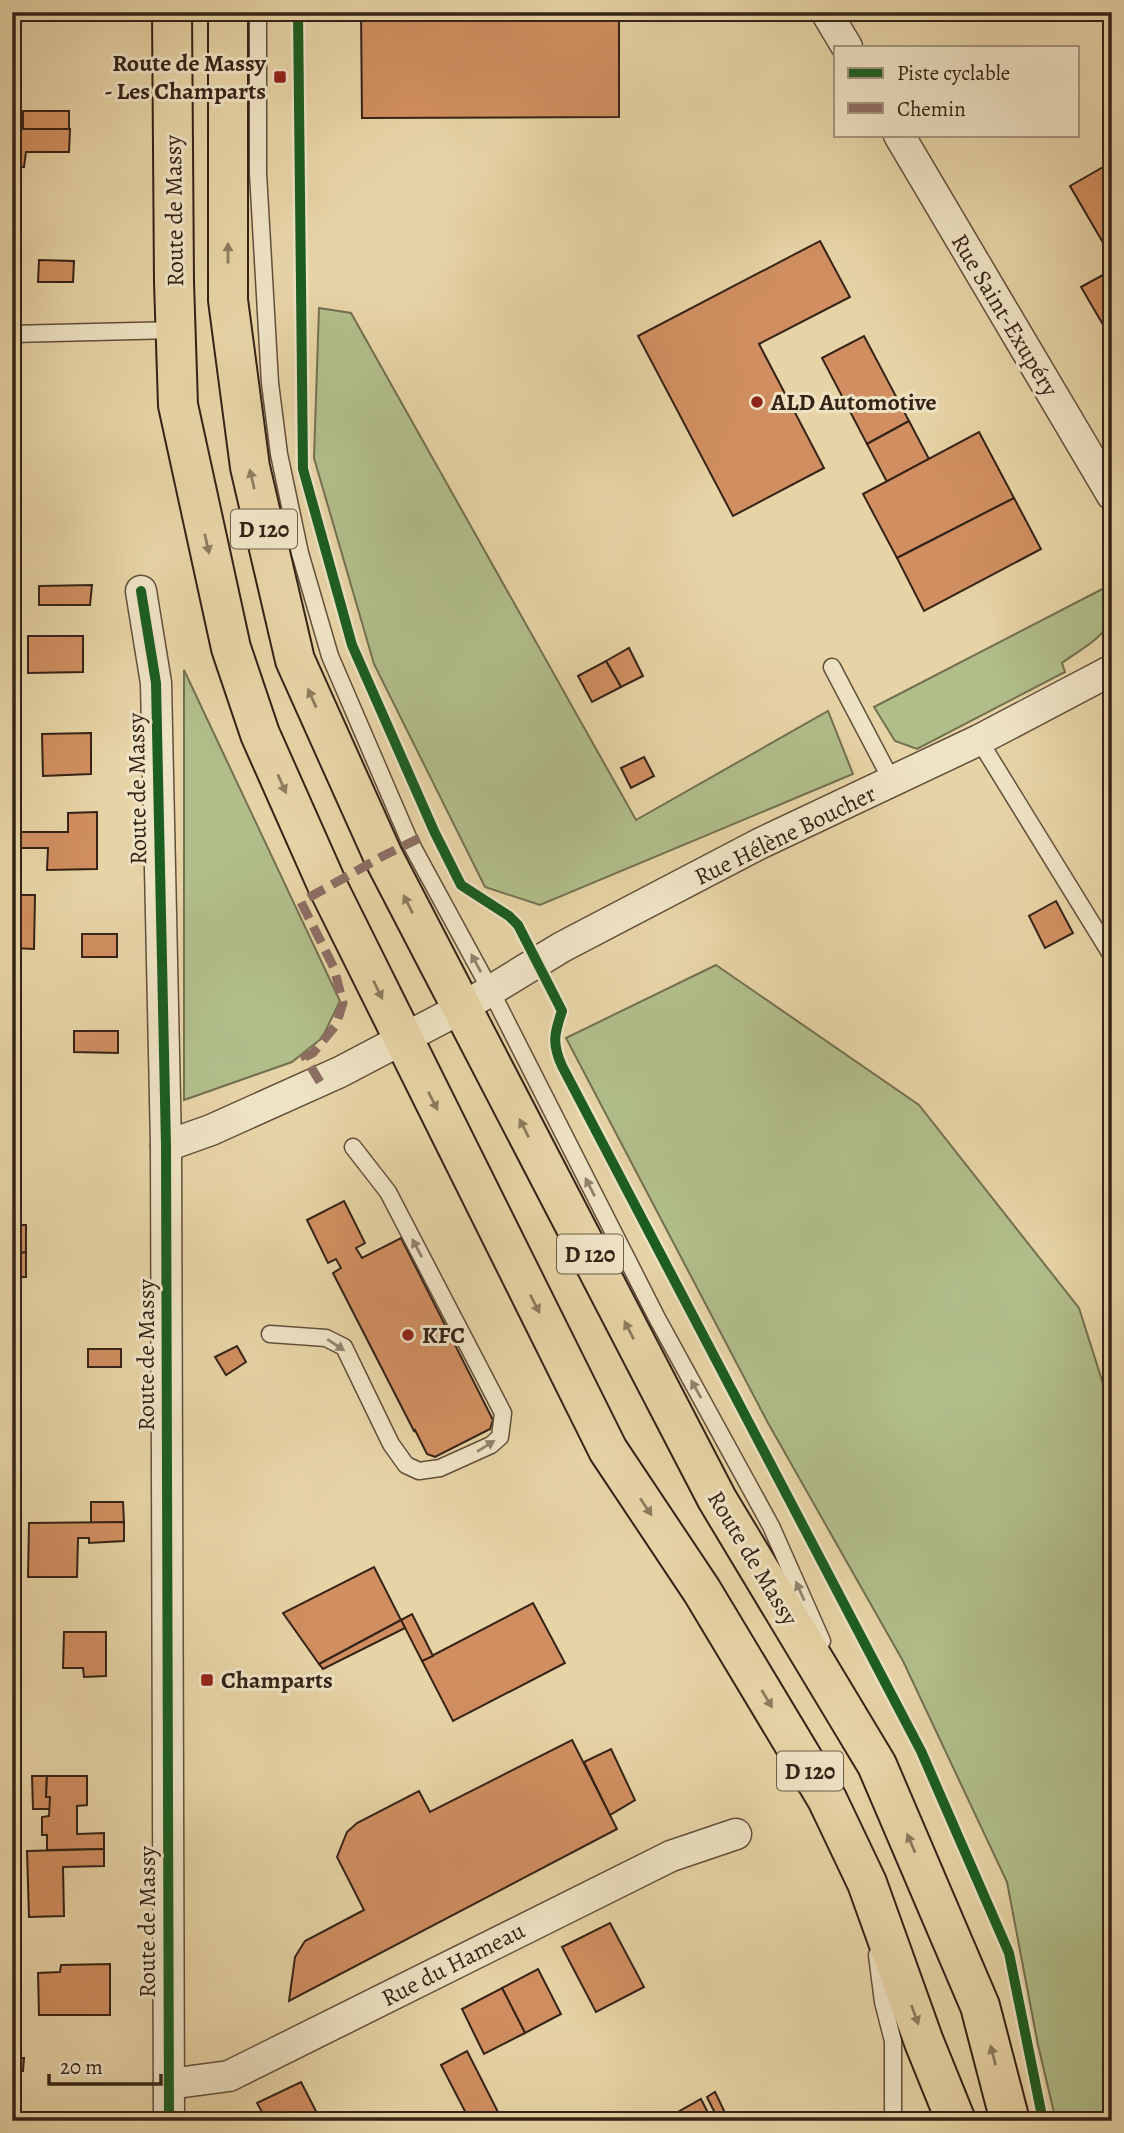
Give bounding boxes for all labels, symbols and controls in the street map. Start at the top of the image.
legend [834,46,1078,136]
place label: Route de Massy - Les Champarts [104,47,267,107]
text: Piste cyclable [897,59,1010,87]
marker: Route de Massy - Les Champarts [272,69,288,85]
text: Chemin [897,95,966,123]
street label: Route de Massy [157,134,191,287]
street label: Rue Saint-Exupéry [944,228,1066,403]
one-way arrow [222,242,234,264]
place label: ALD Automotive [770,386,937,418]
marker: ALD Automotive [749,394,765,410]
one-way arrow [246,468,257,490]
road number: D 120 [231,509,297,548]
one-way arrow [202,533,213,555]
one-way arrow [306,688,318,708]
street label: Route de Massy [120,712,154,865]
one-way arrow [277,773,288,794]
street label: Rue Hélène Boucher [689,777,881,893]
one-way arrow [403,894,414,914]
one-way arrow [470,953,482,972]
one-way arrow [372,980,384,1000]
one-way arrow [428,1091,439,1111]
one-way arrow [519,1118,530,1138]
one-way arrow [585,1177,596,1197]
road number: D 120 [557,1234,623,1274]
one-way arrow [411,1238,423,1258]
street label: Route de Massy [130,1279,162,1431]
one-way arrow [530,1294,541,1314]
place label: KFC [422,1319,465,1351]
one-way arrow [623,1320,635,1340]
marker: KFC [400,1327,416,1343]
one-way arrow [327,1338,345,1352]
one-way arrow [690,1379,702,1399]
one-way arrow [476,1440,496,1453]
street label: Route de Massy [700,1485,806,1632]
one-way arrow [639,1497,652,1516]
one-way arrow [794,1581,806,1601]
place label: Champarts [221,1664,333,1696]
marker: Champarts [199,1672,215,1688]
one-way arrow [761,1690,773,1709]
road number: D 120 [777,1752,843,1790]
one-way arrow [905,1832,916,1853]
street label: Route de Massy [131,1846,163,1998]
street label: Rue du Hameau [376,1914,530,2014]
one-way arrow [909,2005,920,2026]
scale bar [49,2042,161,2086]
one-way arrow [987,2044,998,2066]
text: 20 m [60,2053,103,2081]

